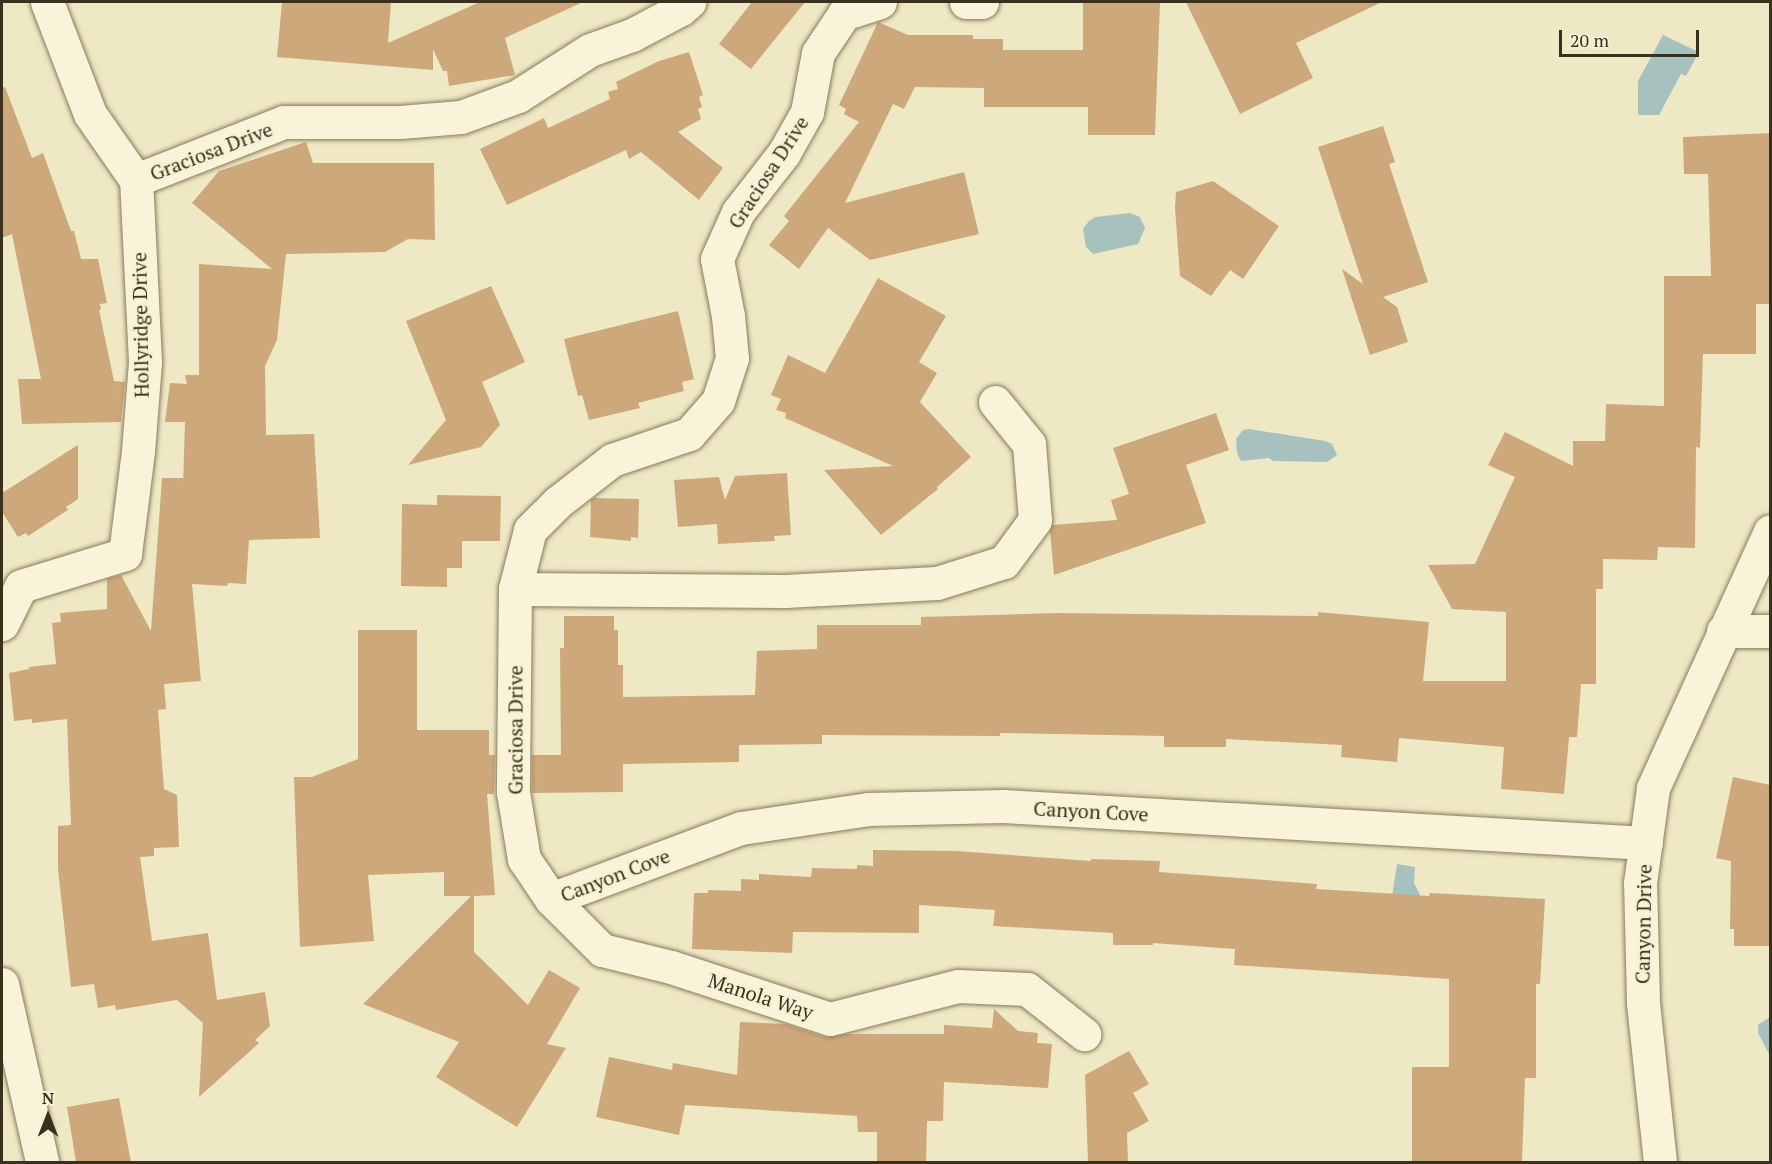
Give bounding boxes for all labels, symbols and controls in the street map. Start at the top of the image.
scale bar [1562,18,1702,56]
text: 20 m [1570,28,1609,52]
street label: Graciosa Drive [723,111,813,233]
street label: Graciosa Drive [146,117,276,185]
street label: Hollyridge Drive [127,252,153,398]
street label: Graciosa Drive [503,665,527,795]
street label: Canyon Cove [1033,796,1149,826]
street label: Canyon Cove [557,843,673,907]
street label: Canyon Drive [1630,864,1656,984]
street label: Manola Way [705,968,817,1024]
north arrow [18,1086,78,1146]
text: N [42,1087,54,1109]

